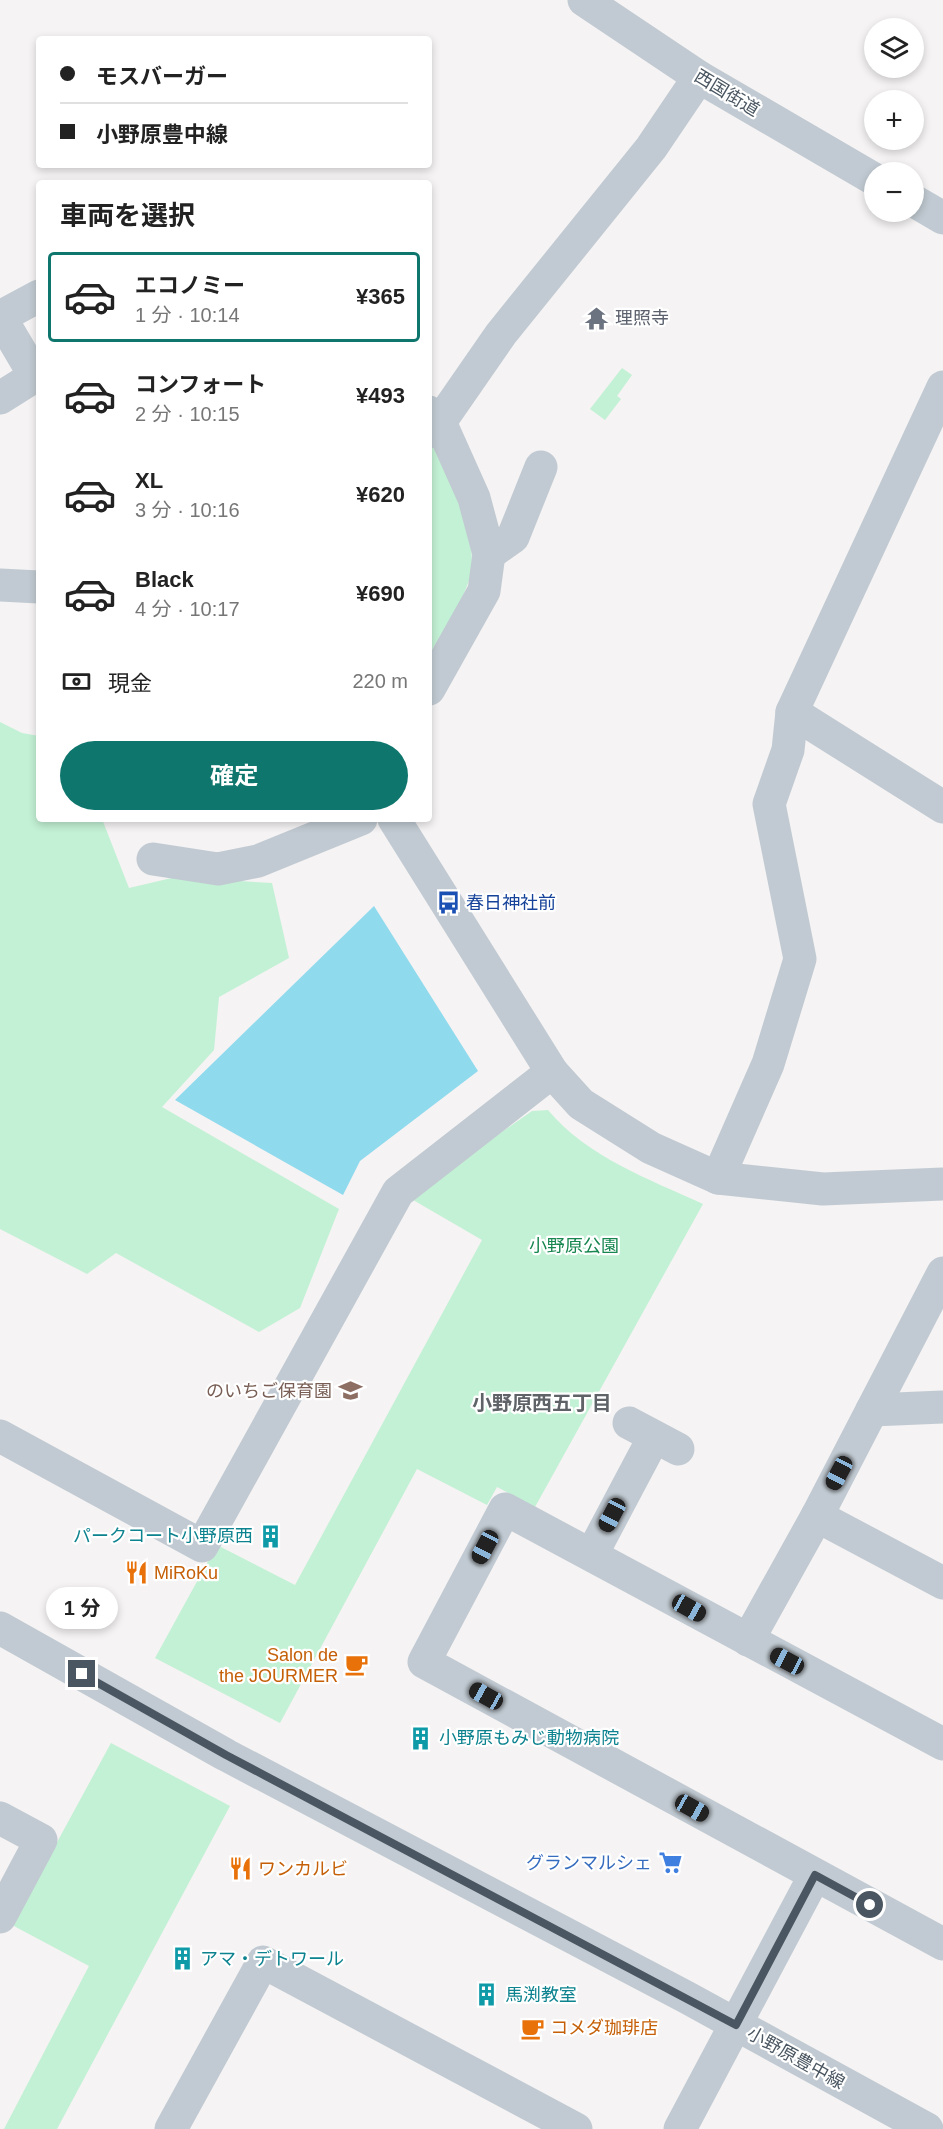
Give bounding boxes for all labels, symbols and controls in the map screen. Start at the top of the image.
map controls [864,18,924,222]
button: layers [864,18,924,78]
text: モスバーガー [96,64,228,89]
street label: 西国街道 [691,66,763,120]
button: + [864,90,924,150]
text: 小野原豊中線 [96,122,228,147]
button: − [864,162,924,222]
text: 車両を選択 [60,201,195,231]
icon: car [63,270,117,324]
text: エコノミー [135,273,245,298]
text: ¥365 [356,284,405,309]
text: 1 分 · 10:14 [135,304,240,326]
temple icon: 理照寺 [584,305,610,331]
place label: 理照寺 [615,308,669,328]
icon: car [63,369,117,423]
text: コンフォート [135,372,266,397]
text: ¥493 [356,383,405,408]
text: 2 分 · 10:15 [135,403,240,425]
icon: car [63,468,117,522]
text: XL [135,468,163,493]
text: ¥620 [356,482,405,507]
text: 3 分 · 10:16 [135,499,240,521]
icon: car [63,567,117,621]
text: Black [135,567,194,592]
text: ¥690 [356,581,405,606]
text: 4 分 · 10:17 [135,598,240,620]
icon: cash [60,665,93,698]
text: 220 m [352,670,408,692]
text: 現金 [108,671,152,696]
button: 確定 [60,741,408,810]
bus stop icon: 春日神社前 [435,890,461,916]
place label: 春日神社前 [466,893,556,913]
park label: 小野原公園 [529,1236,619,1256]
school or university icon: のいちご保育園 [337,1378,363,1404]
place label: のいちご保育園 [206,1381,332,1401]
district label: 小野原西五丁目 [472,1392,612,1414]
car [823,1453,855,1493]
car [596,1495,628,1535]
building icon: パークコート小野原西 [258,1523,284,1549]
place label: パークコート小野原西 [73,1526,253,1546]
car [469,1527,501,1567]
restaurant icon: MiRoKu [123,1560,149,1586]
place label: MiRoKu [154,1563,218,1583]
callout: 1 分 [46,1587,118,1629]
car [669,1591,709,1625]
text: 1 分 [64,1597,100,1619]
place label: Salon de the JOURMER [219,1645,338,1686]
car [767,1645,807,1677]
cafe icon: Salon de the JOURMER [343,1652,369,1678]
route end [68,1660,95,1687]
car [466,1679,506,1713]
building icon: 小野原もみじ動物病院 [408,1725,434,1751]
place label: 小野原もみじ動物病院 [439,1728,619,1748]
car [672,1791,712,1825]
supermarket icon: グランマルシェ [657,1850,683,1876]
place label: グランマルシェ [526,1853,652,1873]
restaurant icon: ワンカルビ [227,1856,253,1882]
place label: ワンカルビ [258,1859,348,1879]
route start [856,1891,883,1918]
building icon: アマ・デトワール [169,1946,195,1972]
place label: アマ・デトワール [200,1949,344,1969]
building icon: 馬渕教室 [474,1982,500,2008]
place label: 馬渕教室 [505,1985,577,2005]
cafe icon: コメダ珈琲店 [519,2015,545,2041]
place label: コメダ珈琲店 [550,2018,658,2038]
street label: 小野原豊中線 [744,2023,848,2093]

